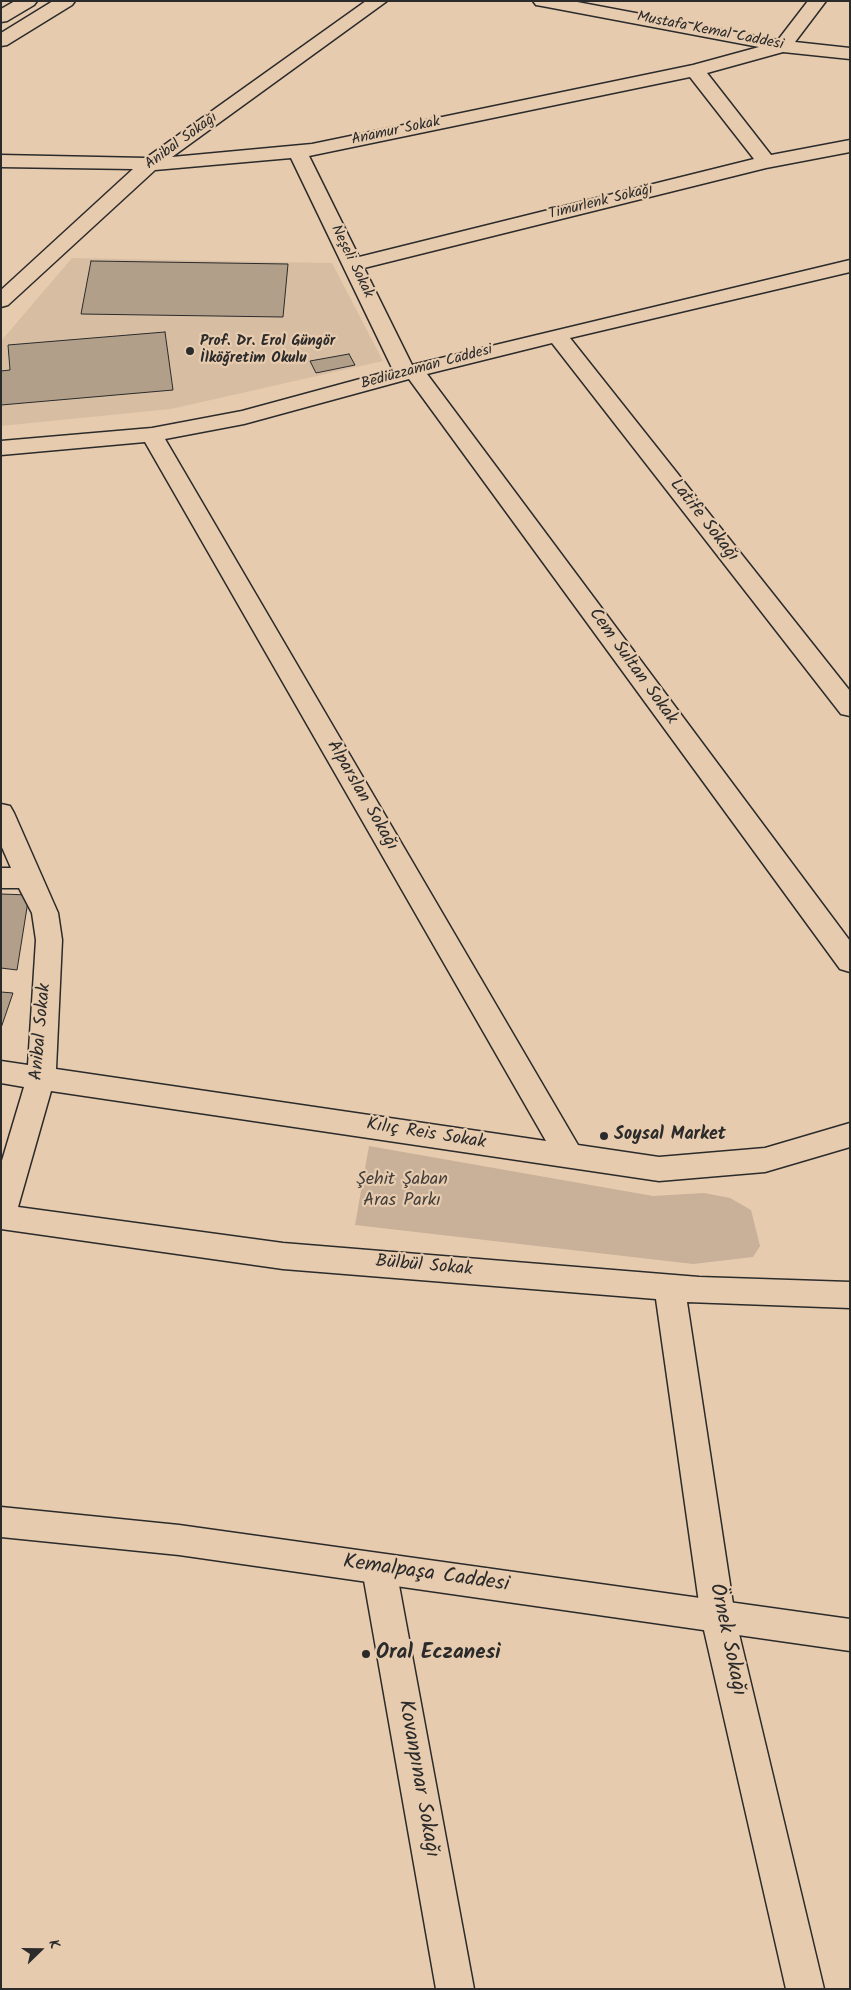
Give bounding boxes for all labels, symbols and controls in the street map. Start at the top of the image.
street label: Mustafa Kemal Caddesi [635,9,785,55]
street label: Anibal Sokağı [142,110,222,174]
street label: Anamur Sokak [350,114,442,150]
street label: Timurlenk Sokağı [547,181,655,225]
street label: Neşeli Sokak [326,222,376,302]
place label: Prof. Dr. Erol Güngör İlköğretim Okulu [200,333,335,368]
street label: Bediüzzaman Caddesi [359,342,495,394]
marker: Prof. Dr. Erol Güngör İlköğretim Okulu [184,345,196,357]
street label: Latife Sokağı [664,475,742,567]
street label: Cem Sultan Sokak [583,605,681,729]
street label: Alparslan Sokağı [321,737,401,855]
street label: Anibal Sokak [27,983,57,1081]
street label: Kılıç Reis Sokak [365,1115,487,1155]
place label: Soysal Market [614,1125,726,1147]
marker: Soysal Market [598,1130,610,1142]
park label: Şehit Şaban Aras Parkı [356,1170,448,1212]
street label: Bülbül Sokak [375,1252,473,1282]
street label: Kemalpaşa Caddesi [341,1551,511,1599]
street label: Örnek Sokağı [702,1581,750,1699]
place label: Oral Eczanesi [376,1641,501,1667]
marker: Oral Eczanesi [360,1648,372,1660]
street label: Kovanpınar Sokağı [391,1698,443,1860]
north arrow [15,1925,65,1975]
text: K [42,1936,66,1952]

